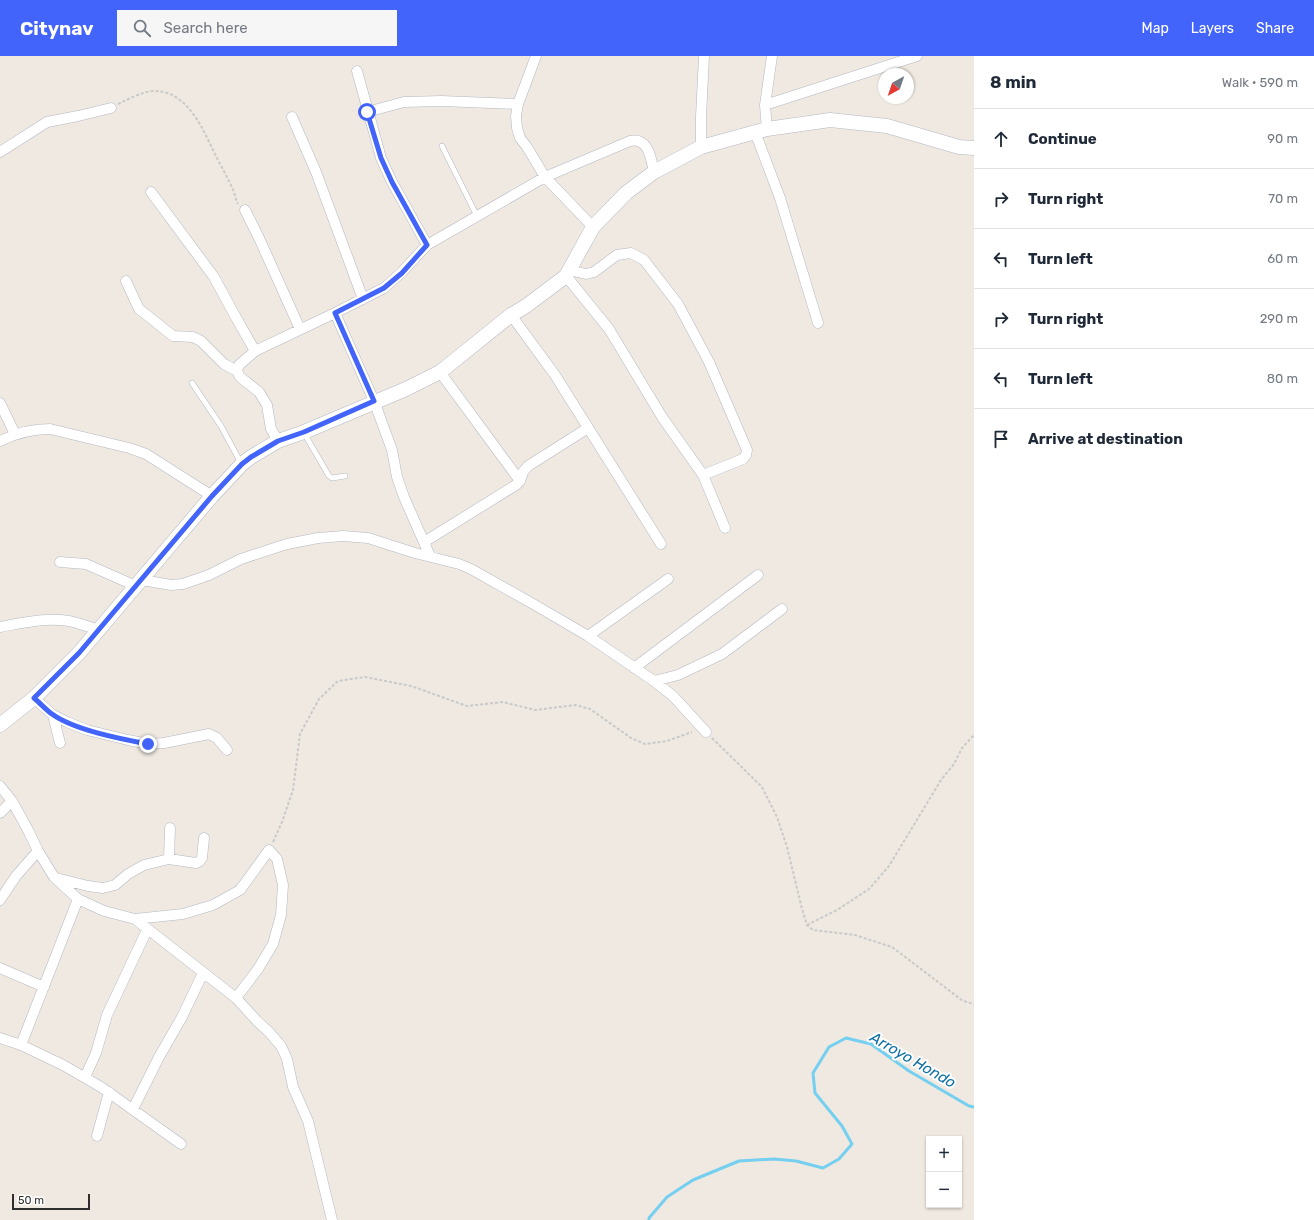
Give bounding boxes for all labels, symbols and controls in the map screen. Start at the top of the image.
search box [117,10,397,46]
text: Citynav [20,17,93,40]
icon: search [131,17,153,39]
text: Search here [163,19,248,37]
text: Map [1142,20,1169,37]
text: Layers [1191,20,1234,37]
text: Share [1256,20,1294,37]
north arrow [878,68,914,104]
text: 8 min [990,72,1037,92]
text: Walk · 590 m [1222,75,1298,90]
route start [358,103,376,121]
icon: ahead [990,128,1012,150]
text: Continue [1028,130,1097,148]
text: 90 m [1267,131,1298,146]
icon: right [990,188,1012,210]
text: Turn right [1028,190,1103,208]
text: 70 m [1268,191,1298,206]
icon: left [990,248,1012,270]
text: Turn left [1028,250,1093,268]
text: 60 m [1267,251,1298,266]
icon: right [990,308,1012,330]
text: Turn right [1028,310,1103,328]
text: 290 m [1260,311,1298,326]
icon: left [990,368,1012,390]
text: Turn left [1028,370,1093,388]
text: 80 m [1267,371,1298,386]
icon: arrive [990,428,1012,450]
text: Arrive at destination [1028,430,1183,448]
route end [139,735,157,753]
water label: Arroyo Hondo [866,1028,959,1092]
map controls [926,1136,962,1208]
button: + [926,1136,962,1172]
button: − [926,1172,962,1208]
scale bar [12,1192,90,1211]
text: 50 m [18,1194,44,1207]

